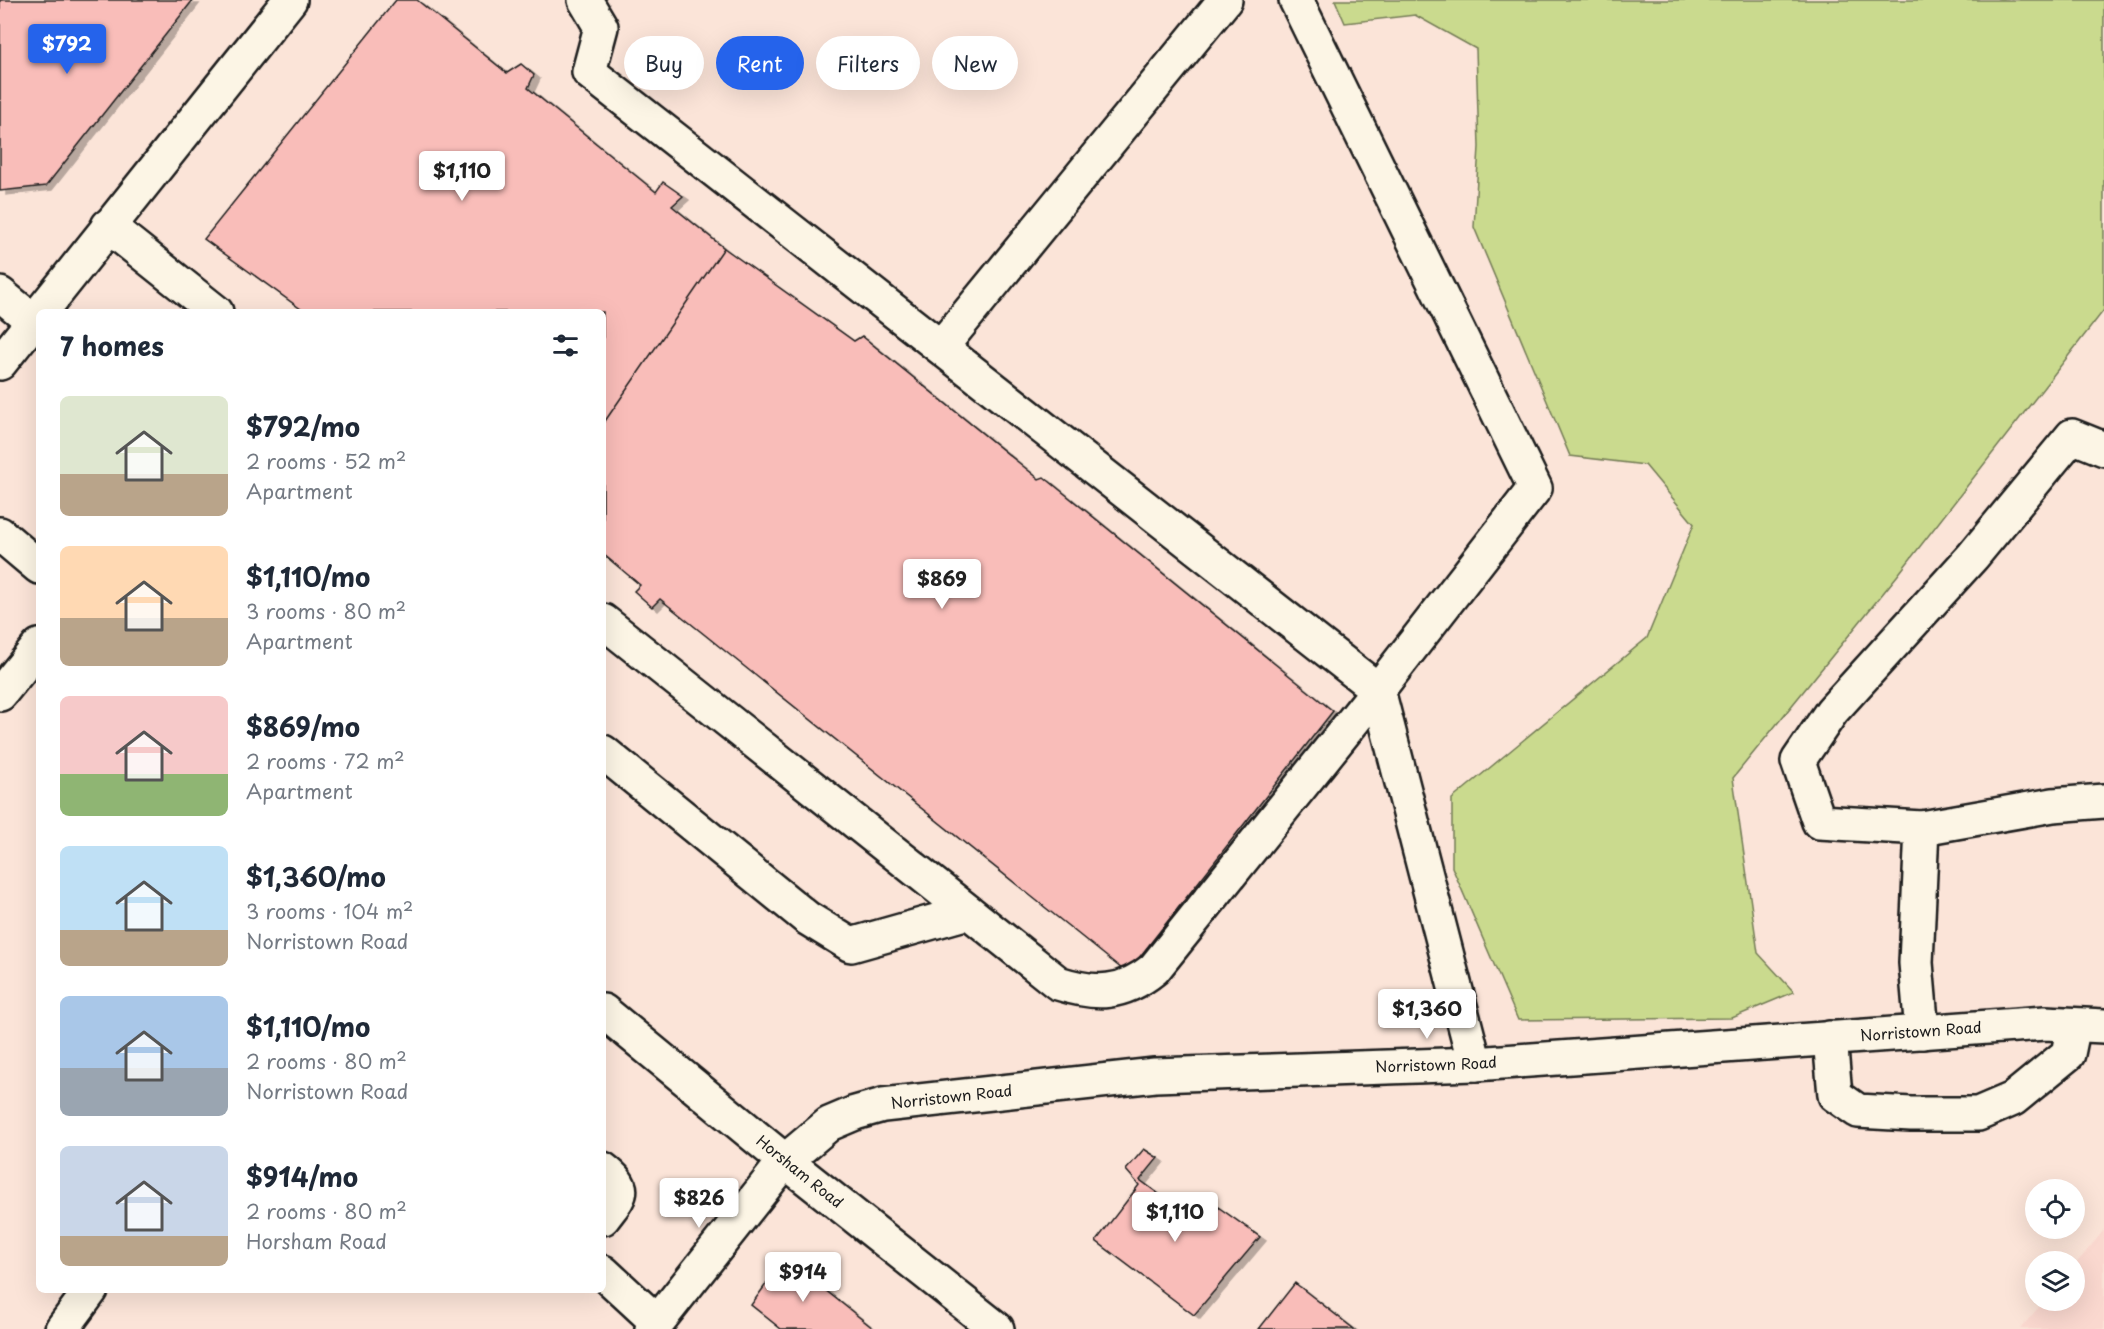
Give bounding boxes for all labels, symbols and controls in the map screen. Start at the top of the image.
pin: $792 [31,24,103,75]
text: $792 [42,28,92,58]
chip: Buy [624,36,704,90]
chip: Rent [716,36,804,90]
chip: Filters [816,36,920,90]
chip: New [932,36,1018,90]
pin: $1,110 [413,151,511,202]
text: $1,110 [433,155,491,185]
text: 7 homes [60,326,164,365]
icon: filters [549,329,582,362]
text: $792/mo [246,407,360,446]
icon: home [108,420,180,492]
text: 2 rooms · 52 m² [246,446,406,476]
text: Apartment [246,476,353,506]
text: $1,110/mo [246,557,370,596]
pin: $869 [906,559,978,610]
text: $869 [917,563,967,593]
icon: home [108,570,180,642]
text: 3 rooms · 80 m² [246,596,406,626]
text: Apartment [246,626,353,656]
text: $869/mo [246,707,360,746]
icon: home [108,720,180,792]
text: 2 rooms · 72 m² [246,746,405,776]
text: Apartment [246,776,353,806]
text: $1,360/mo [246,857,386,896]
icon: home [108,870,180,942]
text: 3 rooms · 104 m² [246,896,413,926]
text: Norristown Road [246,926,408,956]
pin: $1,360 [1378,989,1476,1040]
text: $1,360 [1392,993,1462,1023]
text: $1,110/mo [246,1007,370,1046]
street label: Norristown Road [1859,1015,1982,1046]
icon: home [108,1020,180,1092]
text: 2 rooms · 80 m² [246,1046,407,1076]
street label: Norristown Road [1375,1049,1498,1077]
text: Norristown Road [246,1076,408,1106]
street label: Norristown Road [889,1078,1013,1114]
street label: Horsham Road [752,1129,849,1213]
text: $914/mo [246,1157,358,1196]
icon: home [108,1170,180,1242]
pin: $826 [663,1178,735,1229]
map controls [2025,1179,2085,1311]
button: locate [2025,1179,2085,1239]
text: $826 [674,1182,724,1212]
pin: $1,110 [1126,1192,1224,1243]
text: 2 rooms · 80 m² [246,1196,407,1226]
text: $1,110 [1146,1196,1204,1226]
text: Horsham Road [246,1226,387,1256]
button: layers [2025,1251,2085,1311]
pin: $914 [767,1252,839,1303]
text: $914 [779,1256,827,1286]

